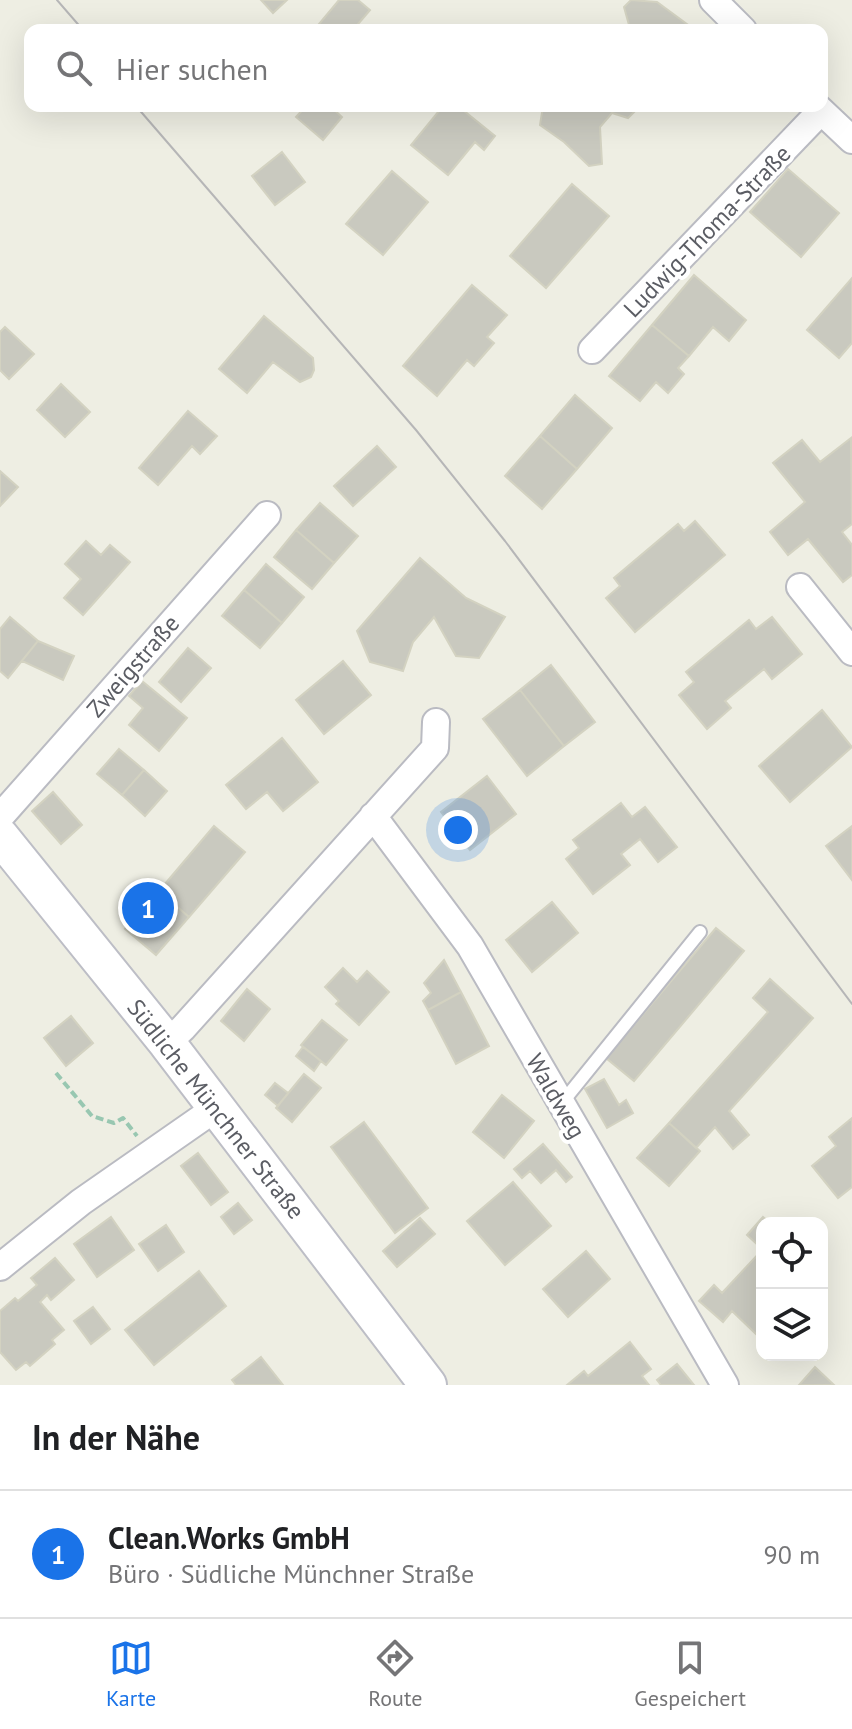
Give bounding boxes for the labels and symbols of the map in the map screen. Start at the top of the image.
street label: Ludwig-Thoma-Straße [617,138,797,324]
street label: Zweigstraße [80,608,186,724]
your location [438,810,478,850]
pin: 1 [122,878,174,938]
street label: Südliche Münchner Straße [120,993,312,1225]
street label: Waldweg [519,1048,593,1144]

